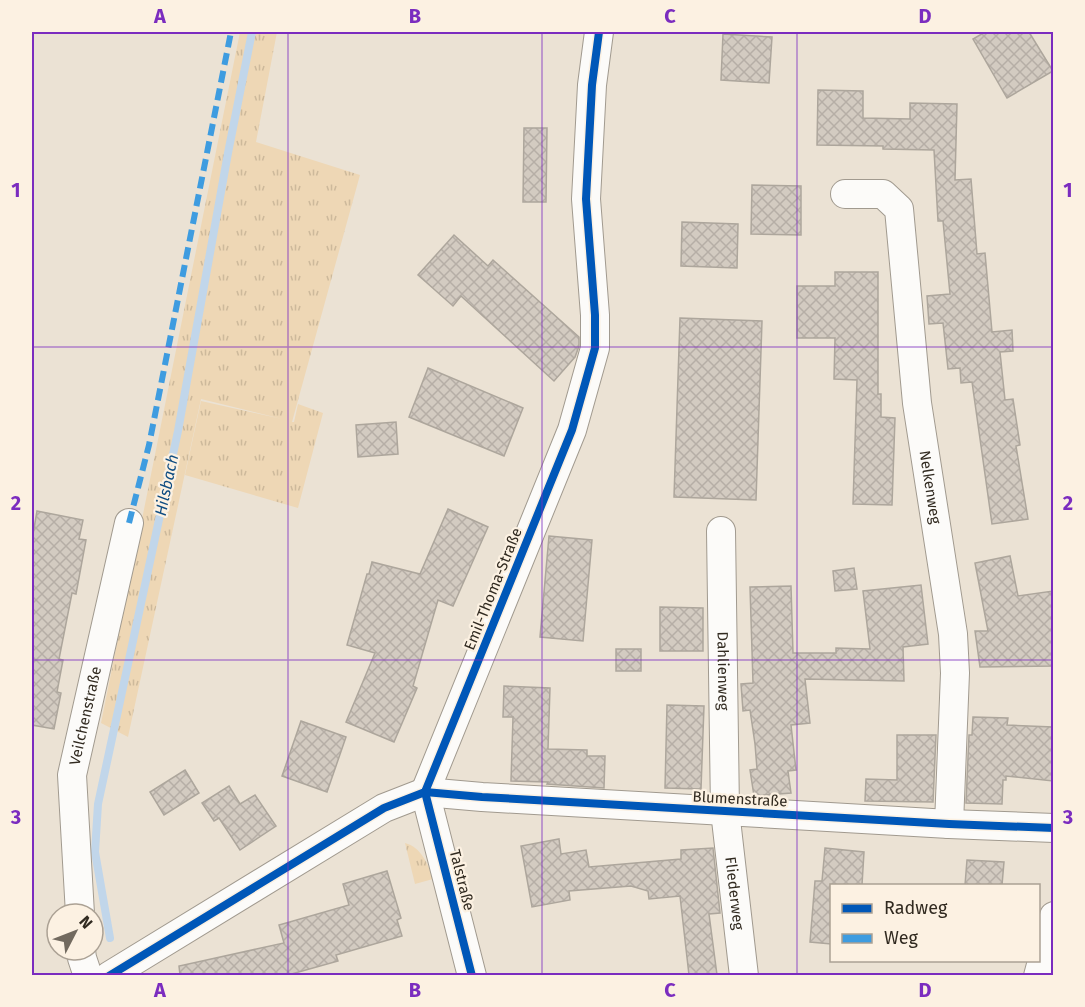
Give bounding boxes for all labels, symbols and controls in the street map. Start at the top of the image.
text: A [153,4,167,28]
text: B [409,4,421,28]
text: C [664,4,676,28]
text: D [918,4,932,28]
text: 1 [11,178,21,202]
text: 1 [1063,178,1073,202]
street label: Nelkenweg [916,449,945,525]
water label: Hilsbach [151,453,182,518]
text: 2 [11,491,21,515]
text: 2 [1063,491,1073,515]
street label: Emil-Thoma-Straße [460,525,526,653]
street label: Dahlienweg [713,631,733,711]
street label: Veilchenstraße [66,665,105,767]
street label: Blumenstraße [692,788,788,810]
text: 3 [10,805,21,829]
text: 3 [1062,805,1073,829]
street label: Talstraße [446,848,478,912]
street label: Fliederweg [721,856,748,931]
legend [830,884,1040,962]
text: Radweg [884,897,948,919]
north arrow [45,902,105,962]
text: N [75,912,96,933]
text: Weg [884,927,918,949]
text: A [153,978,167,1002]
text: B [409,978,421,1002]
text: C [664,978,676,1002]
text: D [918,978,932,1002]

